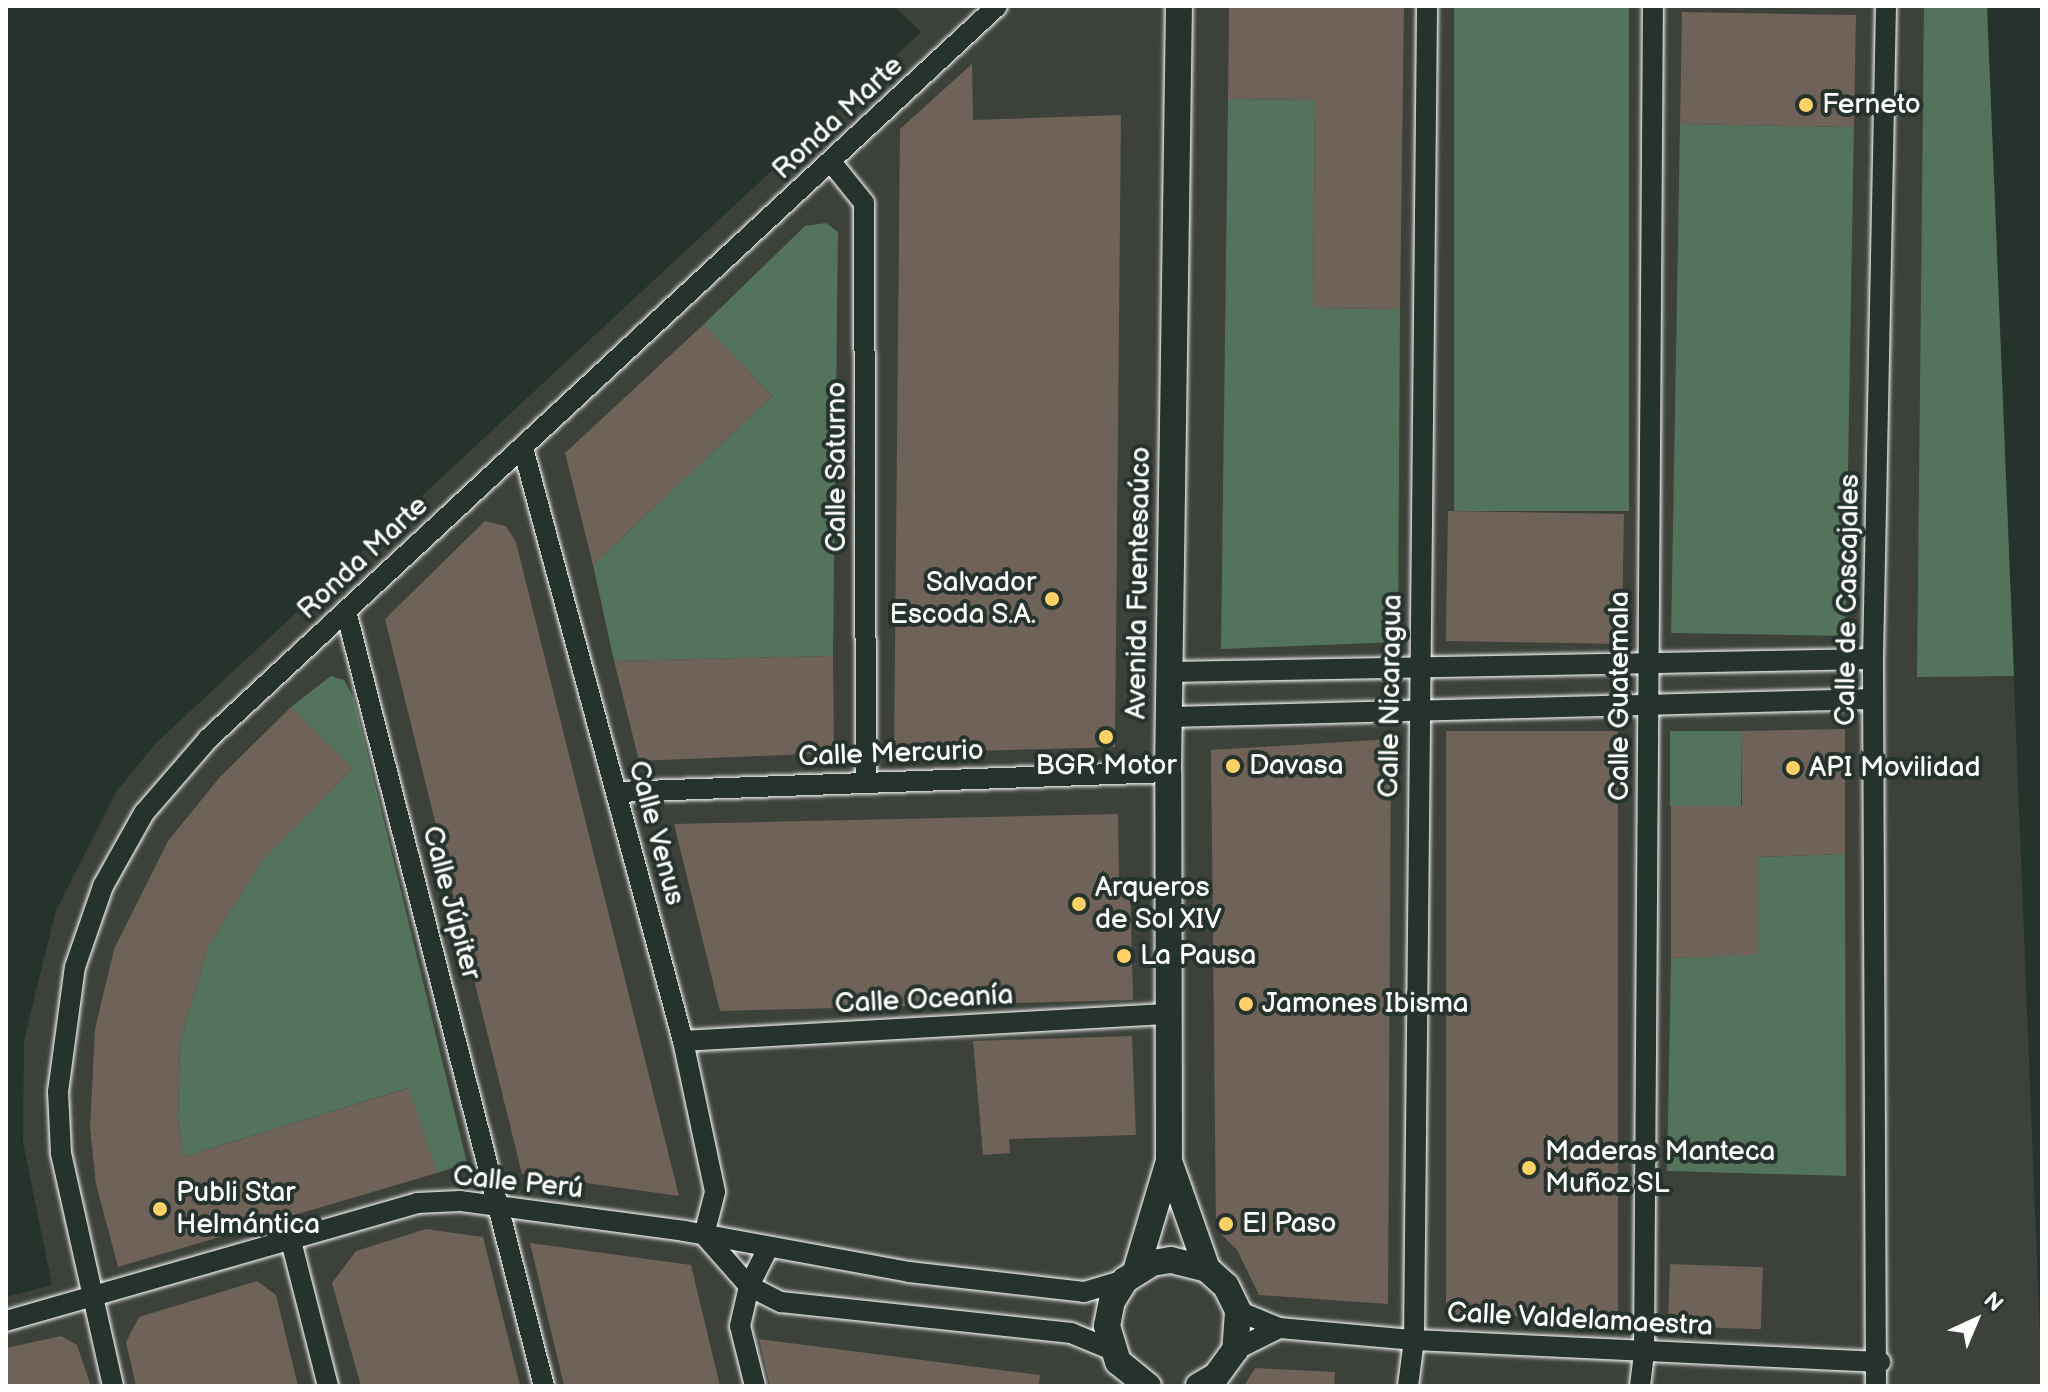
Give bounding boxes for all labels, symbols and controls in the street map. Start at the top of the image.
street label: Ronda Marte [766,49,910,187]
place label: Ferneto [1822,88,1921,122]
marker: Ferneto [1797,96,1815,114]
street label: Calle Saturno [820,382,854,552]
street label: Avenida Fuentesaúco [1120,446,1158,720]
street label: Calle de Cascajales [1829,474,1867,726]
street label: Ronda Marte [291,489,435,627]
place label: Salvador Escoda S.A. [889,566,1036,632]
marker: Salvador Escoda S.A. [1043,590,1061,608]
street label: Calle Guatemala [1603,591,1637,801]
street label: Calle Nicaragua [1372,594,1410,798]
marker: BGR Motor [1097,728,1115,746]
street label: Calle Mercurio [798,734,984,774]
place label: BGR Motor [1035,749,1177,783]
place label: Davasa [1249,749,1344,783]
place label: API Movilidad [1809,751,1981,785]
street label: Calle Venus [620,757,692,909]
marker: Davasa [1224,757,1242,775]
marker: API Movilidad [1784,759,1802,777]
street label: Calle Júpiter [414,822,488,984]
place label: Arqueros de Sol XIV [1095,871,1224,937]
marker: Arqueros de Sol XIV [1070,895,1088,913]
place label: La Pausa [1140,939,1256,973]
marker: La Pausa [1115,947,1133,965]
street label: Calle Oceanía [834,979,1014,1021]
place label: Jamones Ibisma [1262,987,1469,1021]
marker: Jamones Ibisma [1237,995,1255,1013]
place label: Maderas Manteca Muñoz SL [1545,1135,1775,1201]
street label: Calle Perú [451,1159,585,1207]
marker: Maderas Manteca Muñoz SL [1520,1159,1538,1177]
place label: Publi Star Helmántica [176,1176,320,1242]
marker: Publi Star Helmántica [151,1200,169,1218]
place label: El Paso [1242,1207,1336,1241]
marker: El Paso [1217,1215,1235,1233]
north arrow [1936,1280,2016,1360]
text: N [1978,1287,2008,1318]
street label: Calle Valdelamaestra [1446,1296,1714,1344]

